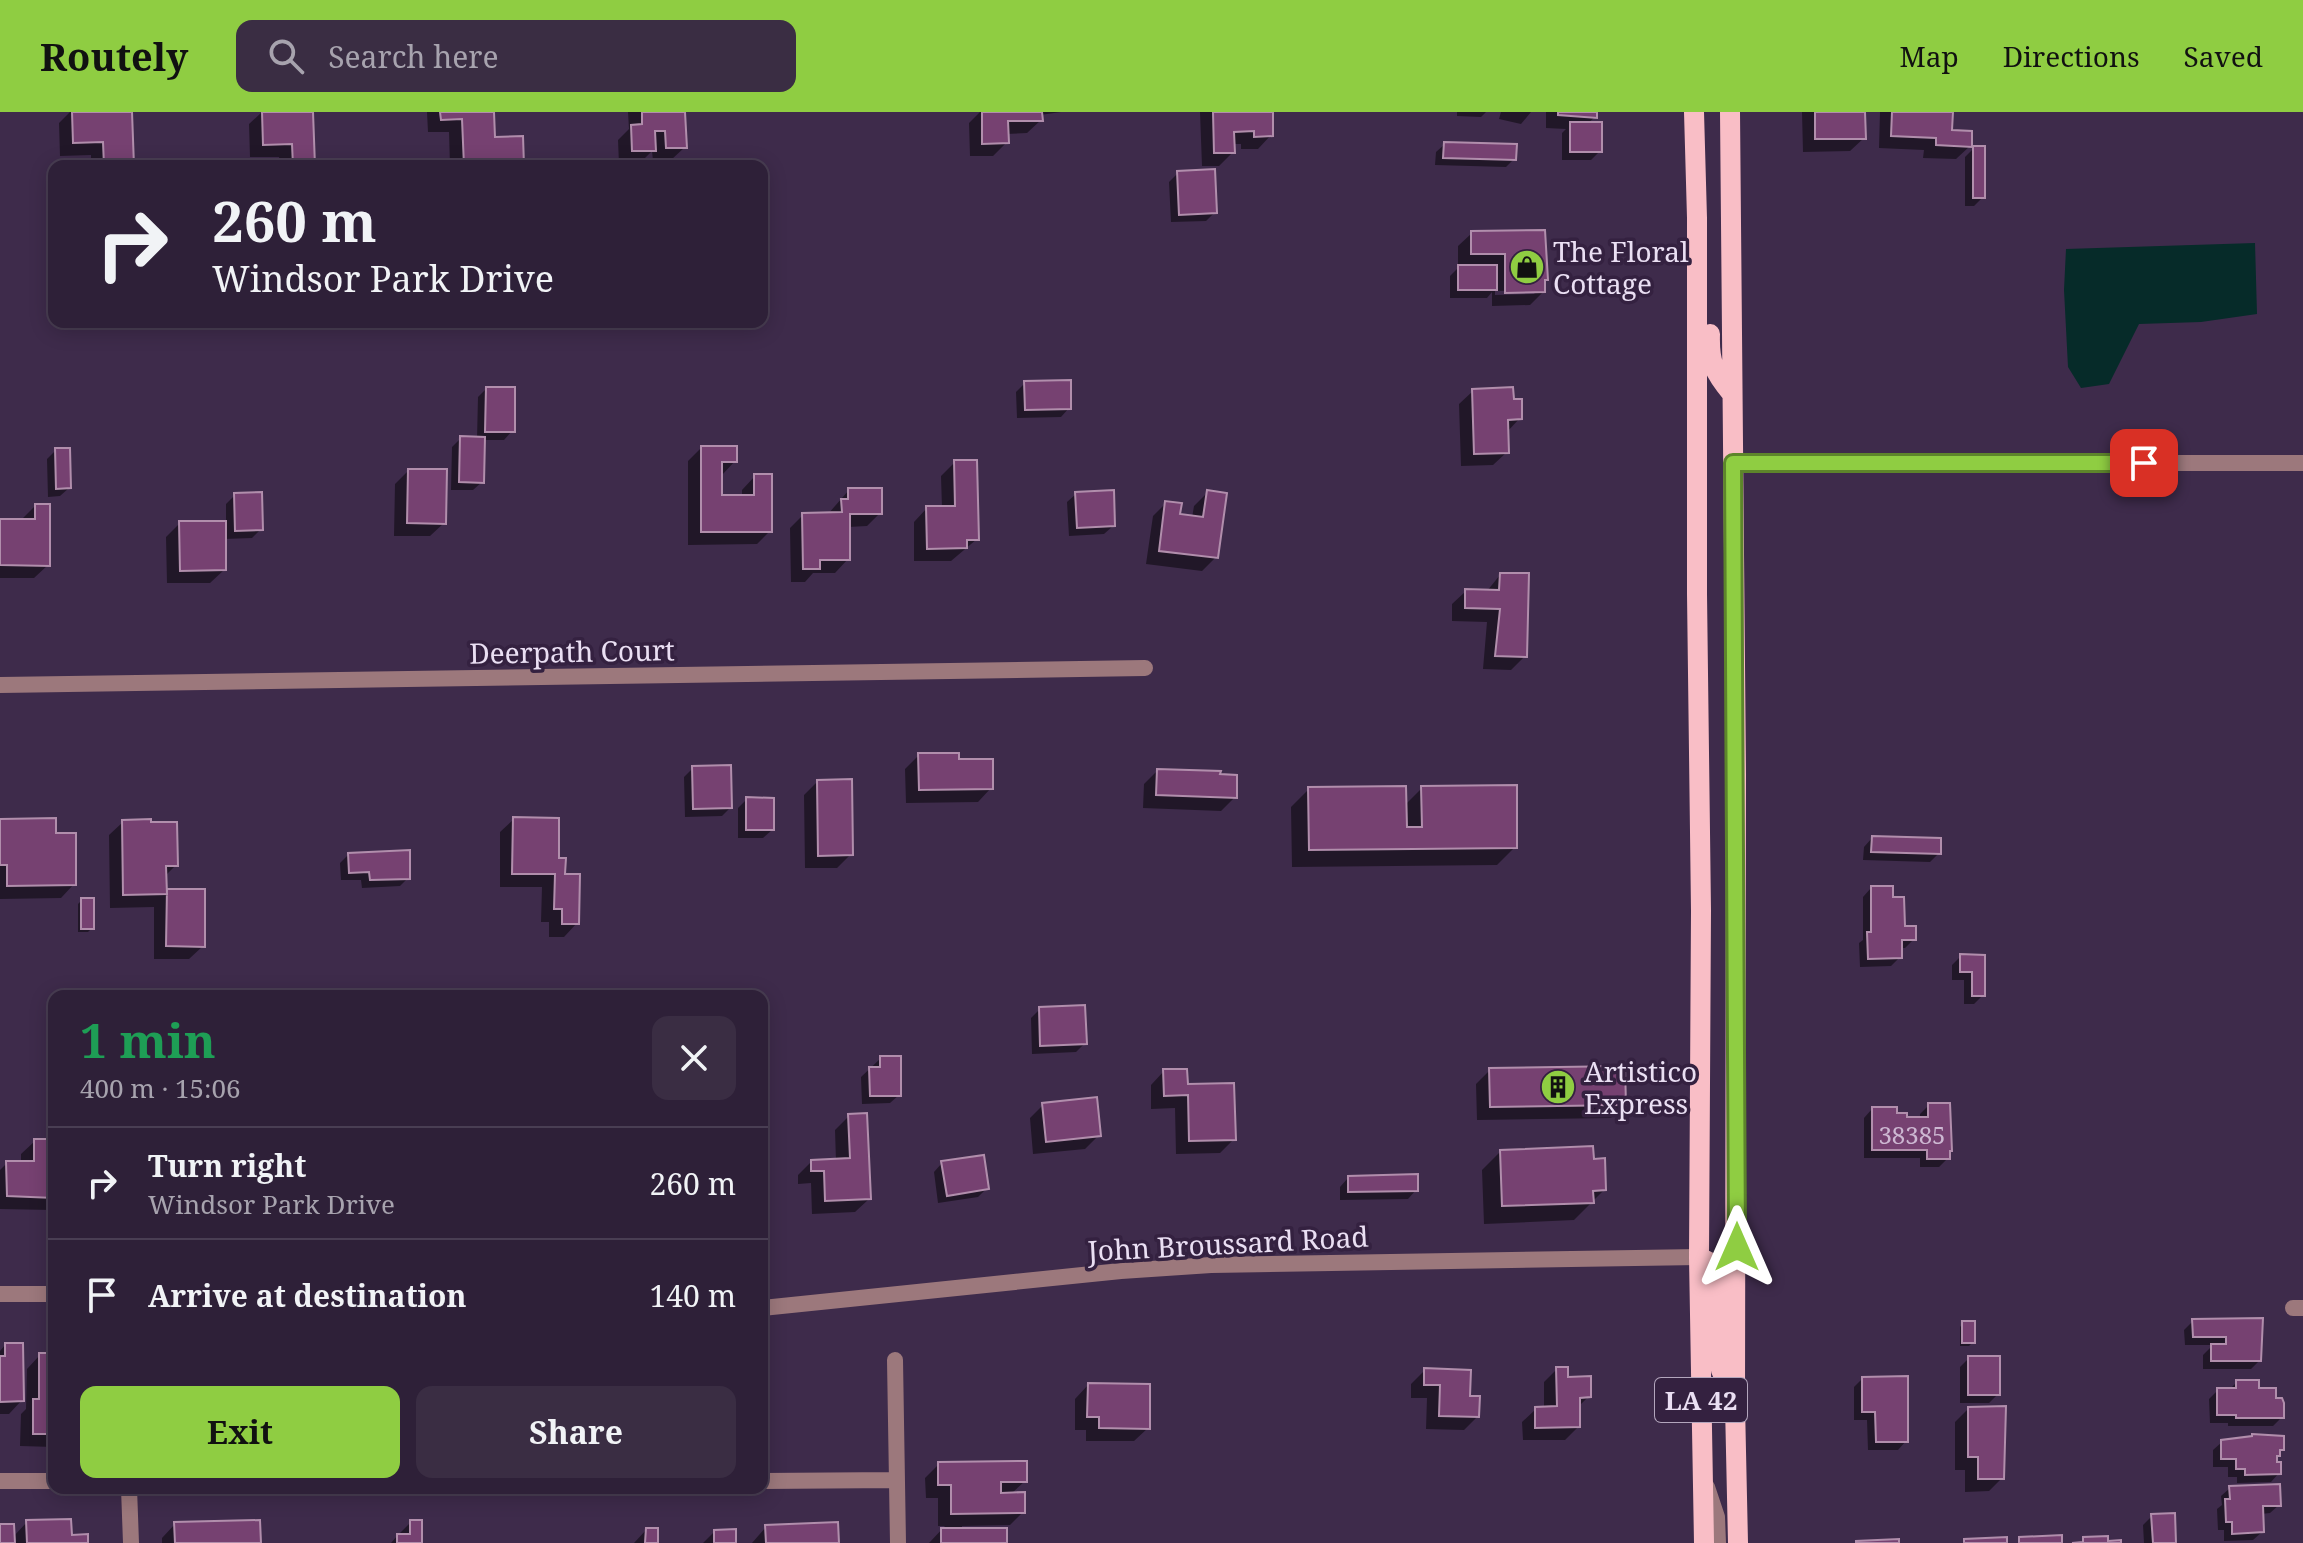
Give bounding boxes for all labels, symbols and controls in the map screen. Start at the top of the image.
search box [236,20,796,92]
text: Routely [40,30,188,82]
icon: search [264,34,308,78]
text: Search here [328,36,499,77]
text: Map [1899,37,1959,75]
text: Directions [2003,37,2140,75]
text: Saved [2184,37,2263,75]
text: 260 m [212,182,377,258]
icon: right [80,192,184,296]
place label: The Floral Cottage [1553,232,1689,302]
shop icon: The Floral Cottage [1508,248,1546,286]
text: Windsor Park Drive [212,254,554,303]
pin [2110,429,2178,497]
icon: arrive [2122,441,2166,485]
street label: Deerpath Court [469,630,675,672]
text: 1 min [80,1007,216,1072]
button: close [652,1016,736,1100]
place label: Artistico Express [1584,1052,1697,1122]
building icon: Artistico Express [1539,1068,1577,1106]
text: 400 m · 15:06 [80,1070,241,1106]
house number: 38385 [1878,1118,1946,1151]
text: Turn right [148,1145,306,1186]
icon: right [80,1161,124,1205]
text: 260 m [650,1163,736,1204]
text: Windsor Park Drive [148,1186,395,1222]
position arrow [1695,1205,1779,1289]
street label: John Broussard Road [1086,1217,1369,1269]
icon: arrive [80,1273,124,1317]
text: Arrive at destination [148,1275,467,1316]
text: 140 m [650,1275,736,1316]
road number: LA 42 [1655,1378,1747,1422]
button: Exit [80,1386,400,1478]
button: Share [416,1386,736,1478]

